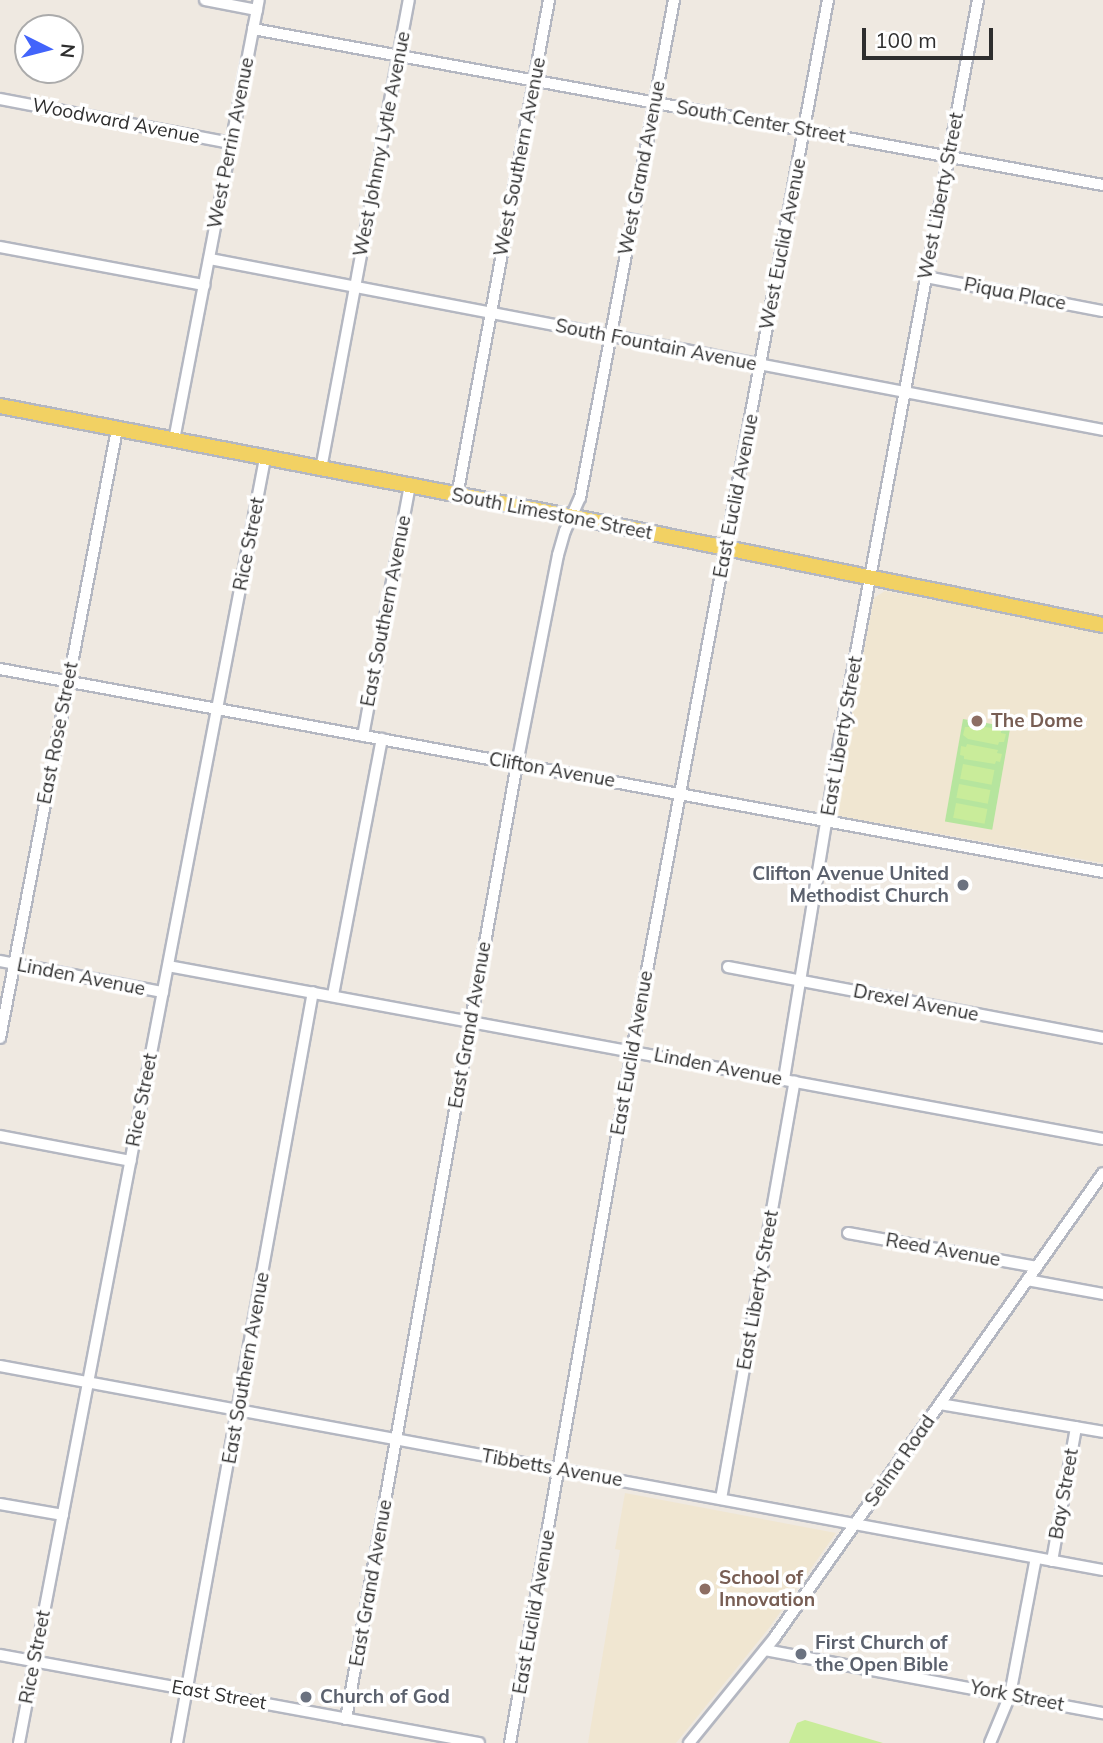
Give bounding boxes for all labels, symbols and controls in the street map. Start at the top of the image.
north arrow [14,14,84,84]
scale bar [865,14,996,58]
text: 100 m [875,27,937,53]
street label: West Johnny Lytle Avenue [349,29,415,259]
text: N [55,43,81,59]
street label: West Perrin Avenue [203,55,259,231]
street label: West Southern Avenue [490,56,550,258]
street label: West Grand Avenue [614,79,670,257]
street label: Woodward Avenue [30,94,202,148]
street label: South Center Street [675,96,847,148]
street label: West Liberty Street [914,111,968,281]
street label: West Euclid Avenue [755,156,811,332]
street label: Piqua Place [962,273,1068,315]
street label: South Fountain Avenue [553,314,759,376]
street label: East Euclid Avenue [709,412,763,580]
street label: South Limestone Street [450,483,654,545]
street label: Rice Street [229,495,269,593]
street label: East Southern Avenue [356,513,416,709]
street label: East Liberty Street [817,654,867,818]
street label: East Rose Street [33,660,83,806]
place label: The Dome [991,710,1083,732]
marker: The Dome [969,713,985,729]
street label: Clifton Avenue [487,748,617,792]
place label: Clifton Avenue United Methodist Church [752,863,949,907]
marker: Clifton Avenue United Methodist Church [955,877,971,893]
street label: East Grand Avenue [444,940,496,1110]
street label: Linden Avenue [15,953,147,1001]
street label: East Euclid Avenue [606,969,658,1137]
street label: Drexel Avenue [851,980,981,1026]
street label: Linden Avenue [652,1043,784,1091]
street label: Rice Street [122,1051,162,1149]
street label: East Liberty Street [733,1208,783,1372]
street label: Reed Avenue [884,1229,1002,1271]
street label: East Southern Avenue [218,1270,274,1466]
street label: Selma Road [860,1411,940,1511]
street label: Tibbetts Avenue [480,1444,624,1492]
street label: Bay Street [1045,1447,1083,1541]
street label: East Grand Avenue [345,1498,397,1668]
street label: East Euclid Avenue [508,1528,560,1696]
place label: School of Innovation [719,1567,815,1611]
marker: School of Innovation [697,1581,713,1597]
street label: Rice Street [15,1608,55,1706]
place label: First Church of the Open Bible [815,1632,948,1676]
marker: First Church of the Open Bible [793,1646,809,1662]
street label: East Street [170,1675,268,1715]
street label: York Street [968,1676,1066,1716]
place label: Church of God [320,1686,450,1708]
marker: Church of God [298,1689,314,1705]

